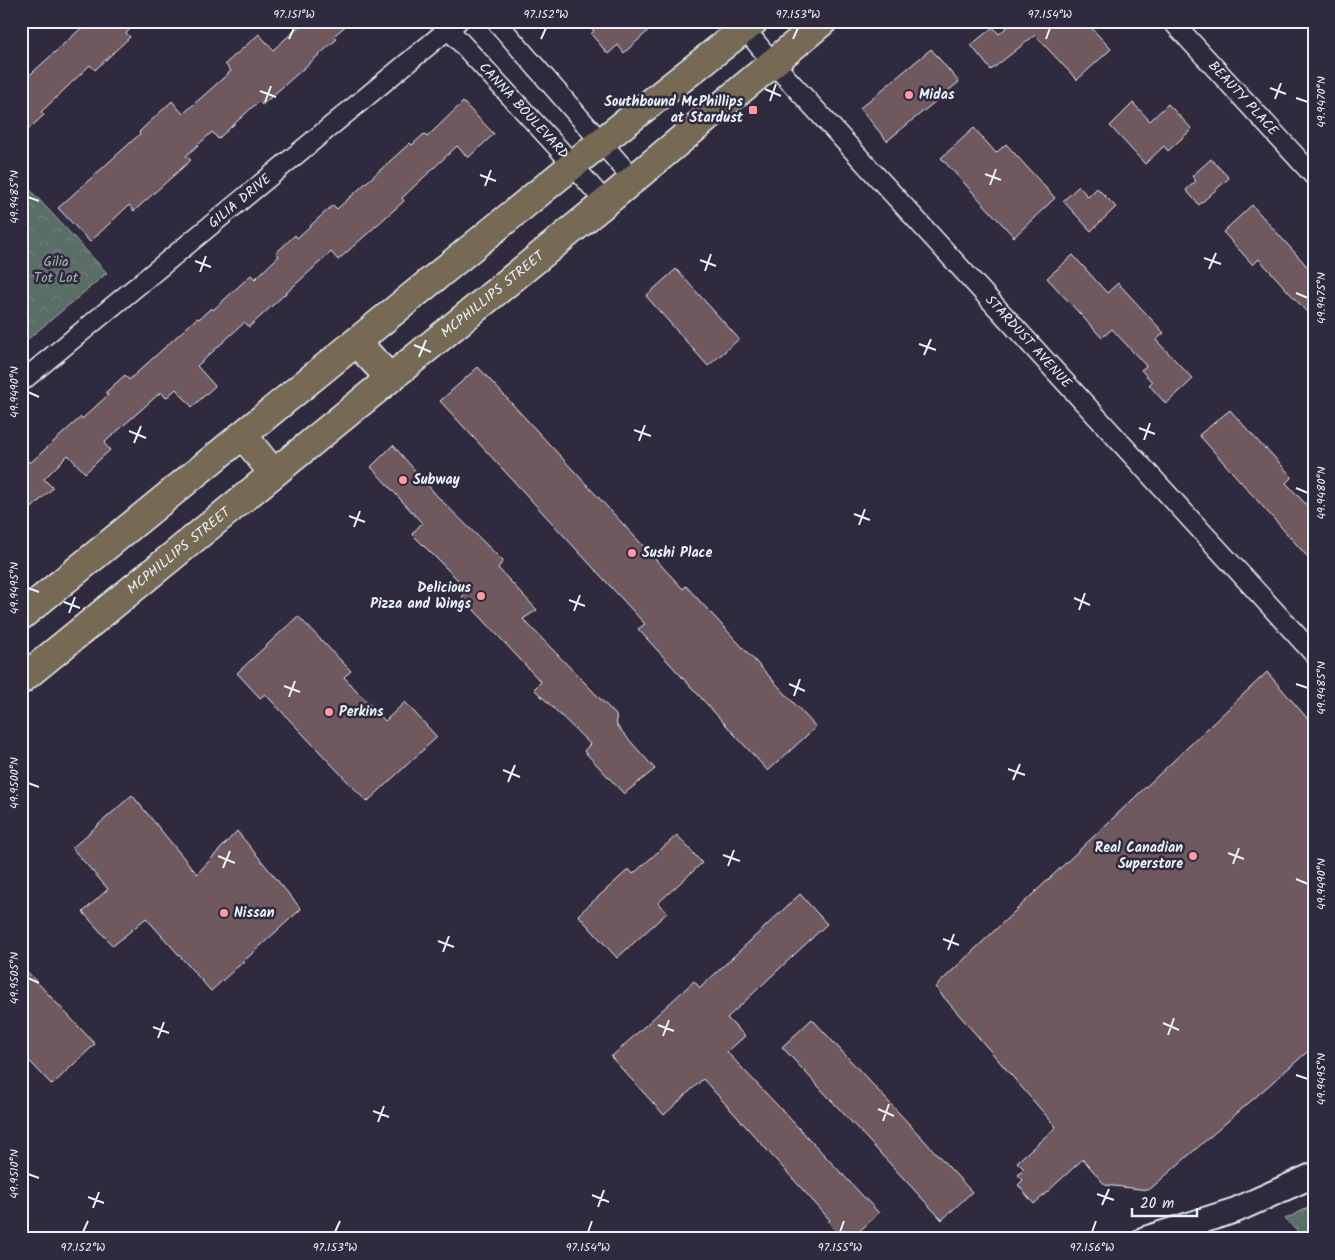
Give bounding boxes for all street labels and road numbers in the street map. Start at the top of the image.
street label: BEAUTY PLACE [1203,56,1284,142]
street label: CANNA BOULEVARD [473,57,574,164]
street label: GILIA DRIVE [204,168,277,234]
street label: MCPHILLIPS STREET [436,245,550,344]
street label: STARDUST AVENUE [980,290,1077,394]
street label: MCPHILLIPS STREET [122,501,237,600]

